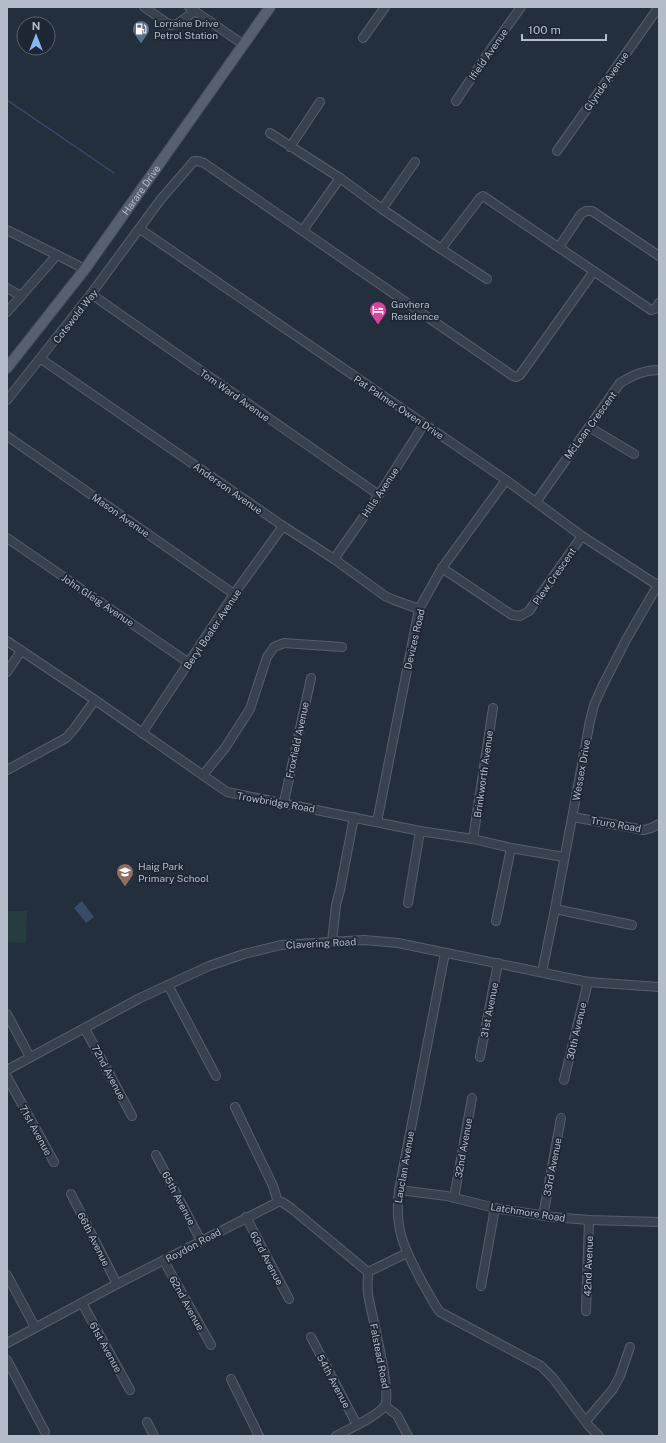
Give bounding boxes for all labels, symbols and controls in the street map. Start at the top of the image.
north arrow [16,16,56,56]
scale bar [522,16,606,42]
place label: Lorraine Drive Petrol Station [154,17,219,41]
fuel station icon: Lorraine Drive Petrol Station [131,19,151,44]
text: N [32,20,40,32]
text: 100 m [528,23,561,37]
street label: Ifield Avenue [466,26,510,82]
street label: Glynde Avenue [581,49,631,113]
street label: Harare Drive [119,162,163,217]
street label: Cotswold Way [50,286,100,345]
place label: Gavhera Residence [391,298,440,322]
hotel icon: Gavhera Residence [368,300,388,325]
street label: Tom Ward Avenue [198,366,273,424]
street label: Pat Palmer Owen Drive [352,372,447,442]
street label: McLean Crescent [561,389,619,461]
street label: Anderson Avenue [191,460,265,517]
street label: Hills Avenue [359,464,401,519]
street label: Mason Avenue [90,491,152,539]
street label: Plew Crescent [530,545,578,607]
street label: John Gleig Avenue [60,571,137,629]
street label: Beryl Boaler Avenue [181,586,244,671]
street label: Devizes Road [401,608,427,670]
street label: Froxfield Avenue [283,700,311,779]
street label: Brinkworth Avenue [471,729,495,819]
street label: Wessex Drive [570,738,592,802]
street label: Trowbridge Road [236,789,316,815]
street label: Truro Road [590,814,642,834]
place label: Haig Park Primary School [138,860,209,884]
school or university icon: Haig Park Primary School [115,862,135,887]
street label: Clavering Road [286,935,356,951]
street label: 31st Avenue [478,981,500,1039]
street label: 30th Avenue [564,1001,589,1061]
street label: 72nd Avenue [89,1042,129,1102]
street label: 71st Avenue [17,1103,55,1158]
street label: 32nd Avenue [452,1117,474,1179]
street label: Lauclan Avenue [392,1130,416,1204]
street label: 33rd Avenue [540,1137,564,1197]
street label: 65th Avenue [160,1169,198,1227]
street label: Latchmore Road [490,1200,566,1224]
street label: 66th Avenue [75,1210,113,1268]
street label: Roydon Road [163,1225,223,1265]
street label: 63rd Avenue [248,1229,286,1287]
street label: 42nd Avenue [581,1235,595,1297]
street label: 62nd Avenue [167,1274,207,1333]
street label: 61st Avenue [87,1320,125,1375]
street label: Falstead Road [368,1322,392,1390]
street label: 54th Avenue [315,1352,353,1410]

